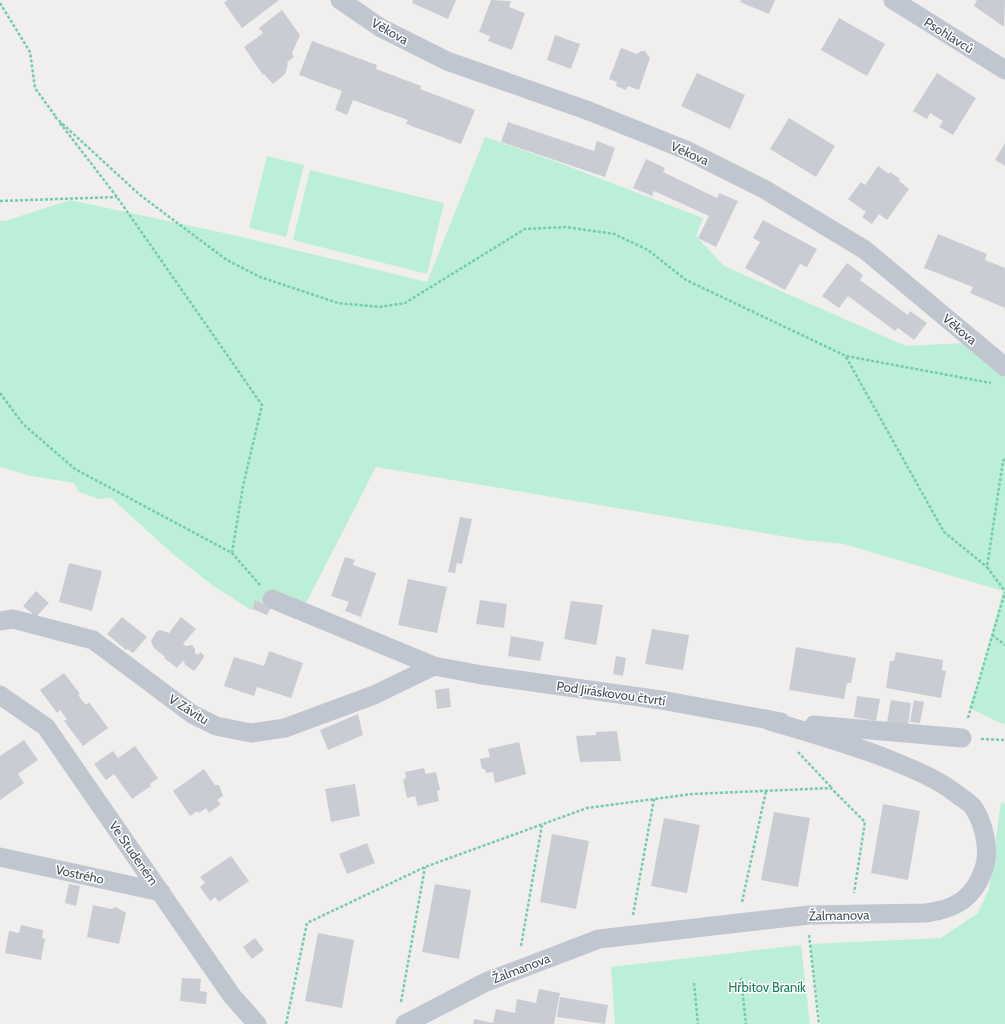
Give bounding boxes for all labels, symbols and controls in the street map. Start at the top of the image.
street label: Věkova [369,14,412,48]
street label: Psohlavců [921,14,977,56]
street label: Věkova [669,138,712,169]
street label: Věkova [940,310,981,348]
street label: Pod Jiráskovou čtvrtí [556,677,667,709]
street label: V Závitu [166,690,212,728]
street label: Ve Studeném [106,818,162,888]
street label: Vostrého [54,861,106,887]
street label: Žalmanova [808,905,870,924]
street label: Žalmanova [489,948,553,986]
park label: Hřbitov Braník [728,979,806,995]

